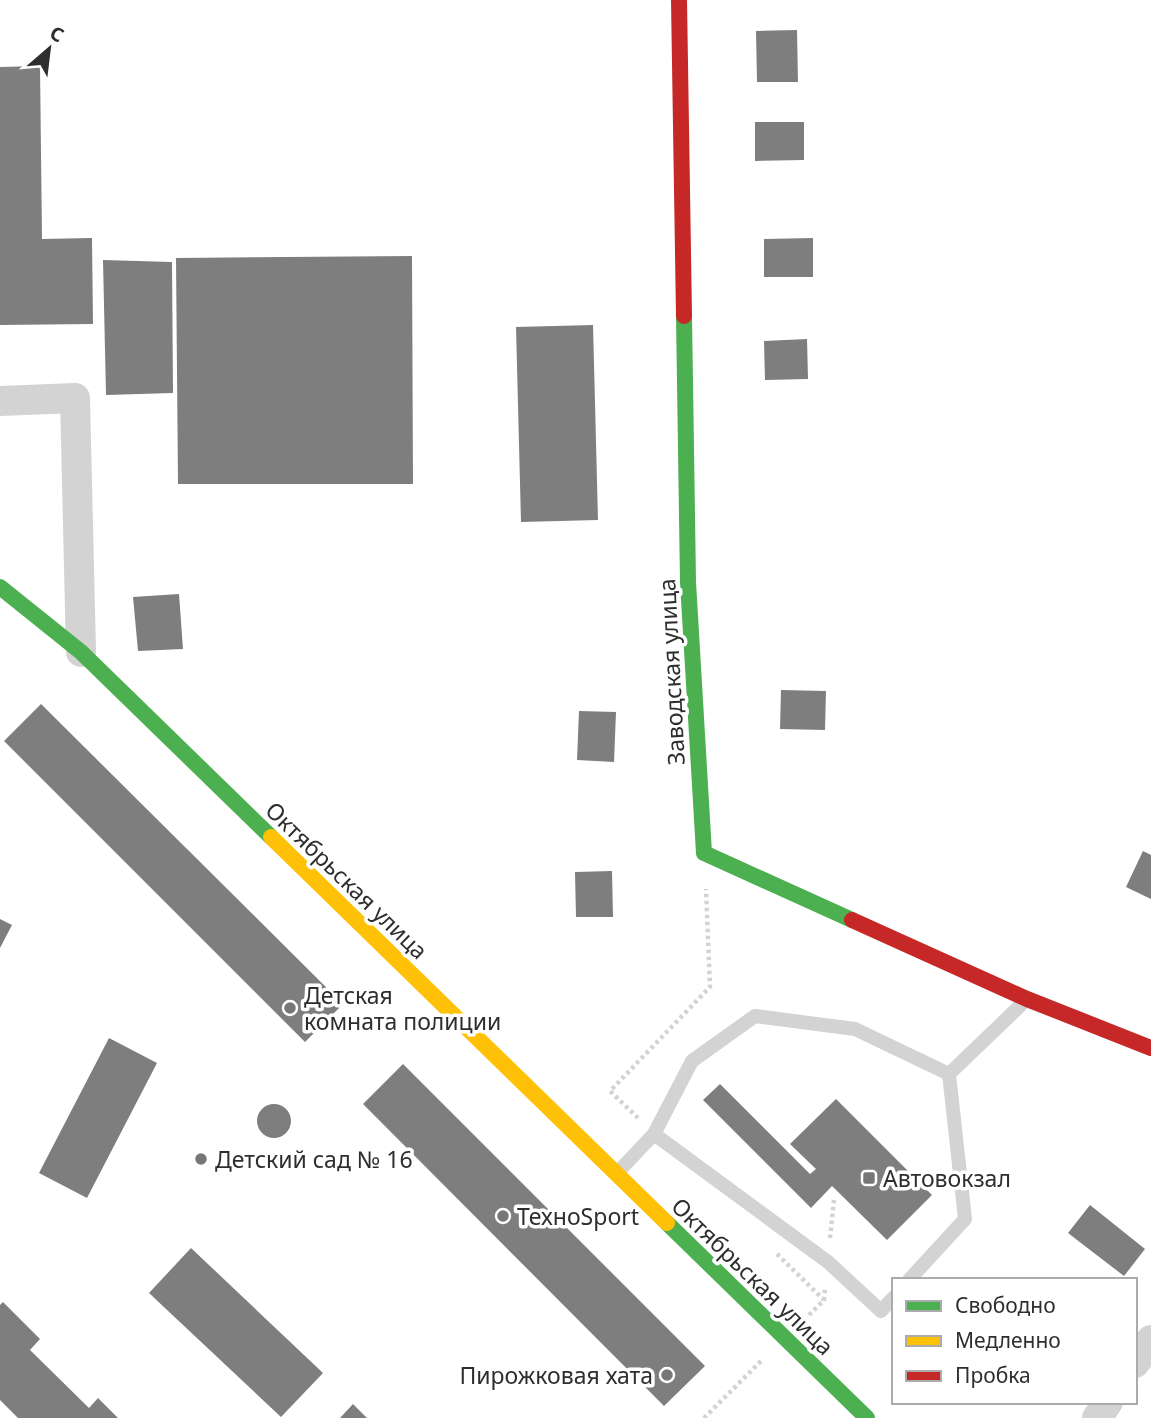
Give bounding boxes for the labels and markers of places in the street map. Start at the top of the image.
place label: Детская комната полиции [304,979,501,1037]
marker: Детская комната полиции [282,1000,298,1016]
place label: Детский сад № 16 [215,1143,413,1175]
marker: Детский сад № 16 [193,1151,209,1167]
place label: Автовокзал [883,1162,1011,1194]
marker: Автовокзал [861,1170,877,1186]
place label: ТехноSport [517,1200,639,1232]
marker: ТехноSport [495,1208,511,1224]
place label: Пирожковая хата [459,1359,653,1391]
marker: Пирожковая хата [659,1367,675,1383]

